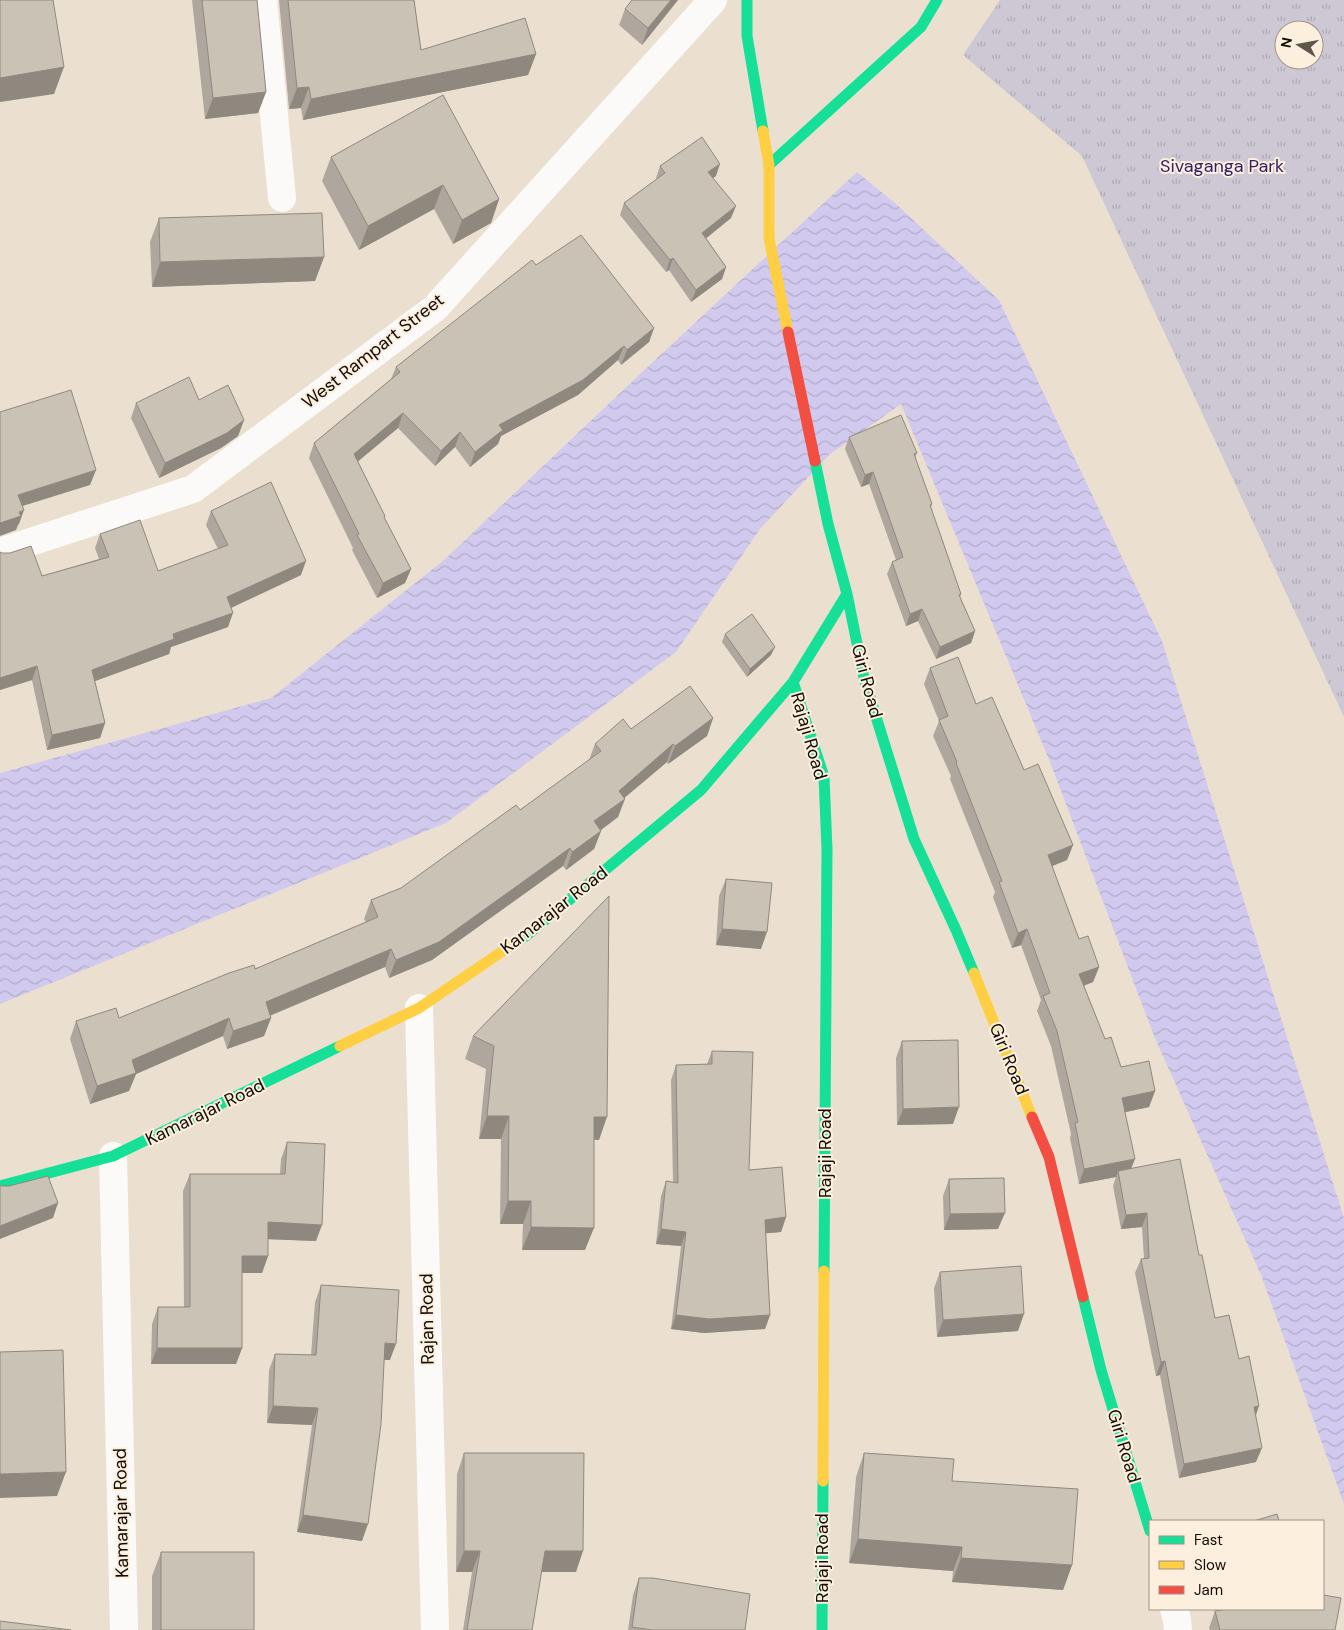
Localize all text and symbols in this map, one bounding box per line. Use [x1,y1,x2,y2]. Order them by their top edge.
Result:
north arrow [1274,20,1324,70]
text: N [1276,36,1296,49]
park label: Sivaganga Park [1160,154,1284,178]
street label: West Rampart Street [297,288,449,414]
street label: Giri Road [846,641,888,721]
street label: Rajaji Road [785,690,833,782]
street label: Kamarajar Road [496,861,612,959]
street label: Giri Road [984,1019,1034,1099]
street label: Kamarajar Road [141,1073,269,1151]
street label: Rajaji Road [813,1108,837,1198]
street label: Rajan Road [414,1273,440,1365]
street label: Giri Road [1101,1406,1147,1486]
street label: Kamarajar Road [108,1448,134,1578]
street label: Rajaji Road [810,1513,834,1603]
legend [1149,1520,1324,1610]
text: Fast [1194,1530,1223,1550]
text: Slow [1194,1555,1227,1575]
text: Jam [1194,1580,1223,1600]

